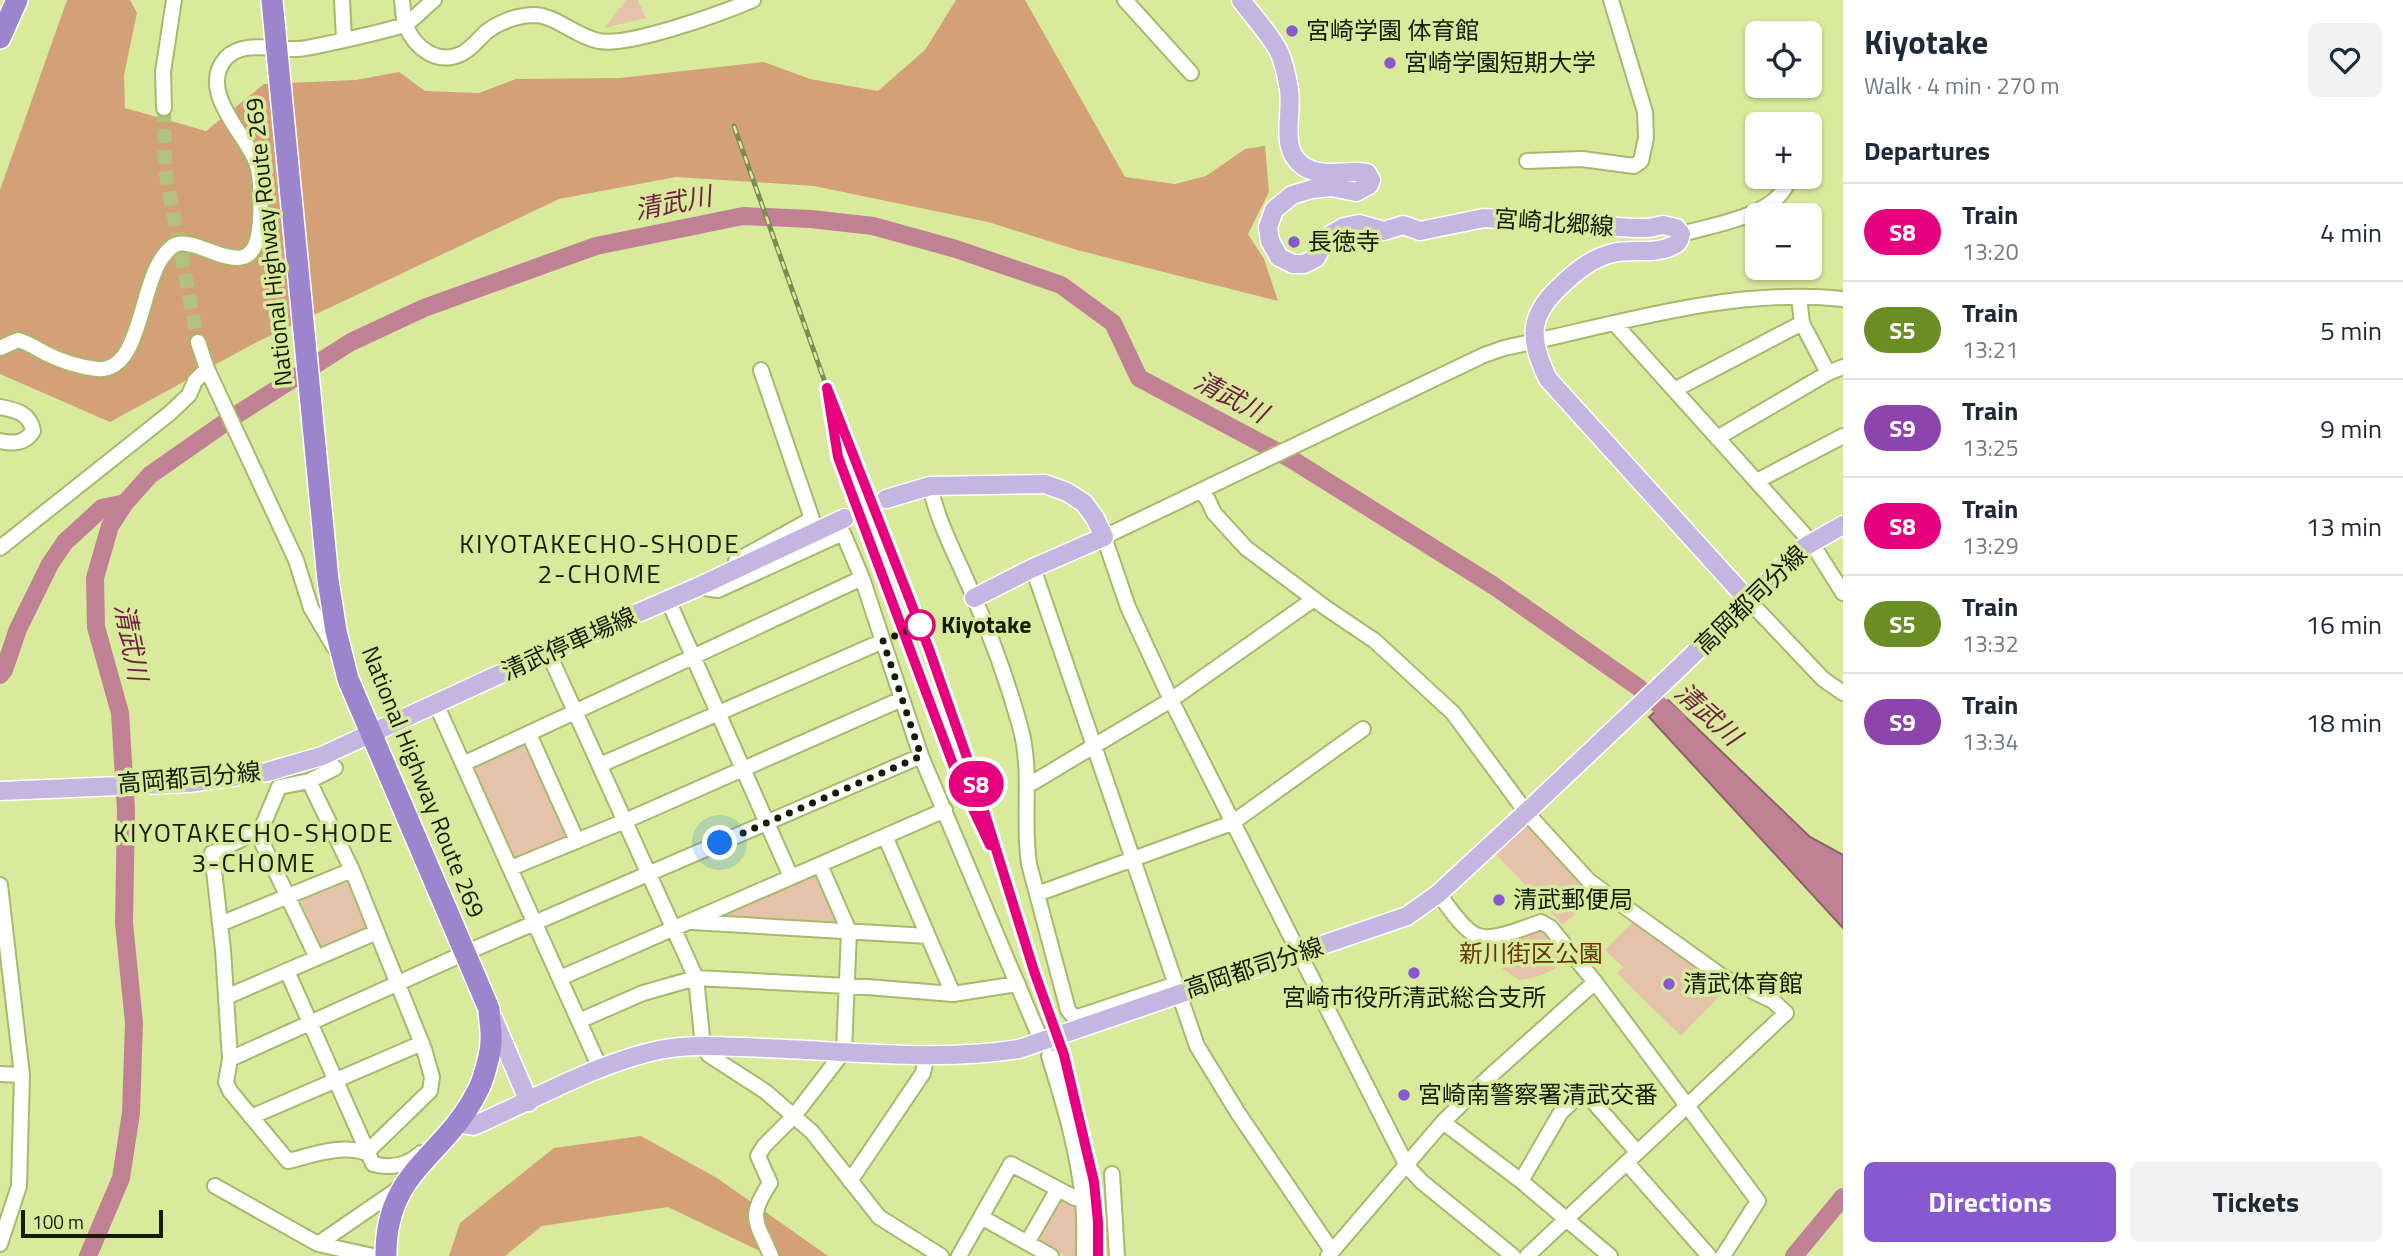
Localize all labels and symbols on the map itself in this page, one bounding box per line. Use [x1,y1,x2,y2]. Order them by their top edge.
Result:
place label: 宮崎学園 体育館 [1306,12,1479,48]
marker: 宮崎学園 体育館 [1284,23,1300,39]
place label: 宮崎学園短期大学 [1404,44,1596,80]
marker: 宮崎学園短期大学 [1382,55,1398,71]
street label: National Highway Route 269 [235,96,301,388]
water label: 清武川 [631,175,718,229]
street label: 宮崎北郷線 [1493,200,1615,244]
place label: 長徳寺 [1308,223,1380,259]
marker: 長徳寺 [1286,234,1302,250]
water label: 清武川 [1188,361,1277,433]
district label: KIYOTAKECHO-SHODE 2-CHOME [459,524,741,593]
street label: 高岡都司分線 [1686,536,1815,662]
street label: 清武停車場線 [495,597,642,689]
water label: 清武川 [105,600,159,687]
place label: Kiyotake [941,606,1031,642]
marker: Kiyotake [905,610,935,640]
street label: National Highway Route 269 [353,640,495,923]
water label: 清武川 [1666,673,1753,756]
street label: 高岡都司分線 [116,753,262,801]
line badge: S8 [944,761,1007,807]
district label: KIYOTAKECHO-SHODE 3-CHOME [113,813,395,882]
your location [702,825,737,860]
place label: 清武郵便局 [1513,881,1633,917]
marker: 清武郵便局 [1491,892,1507,908]
street label: 高岡都司分線 [1180,928,1328,1006]
park label: 新川街区公園 [1459,935,1603,971]
marker: 宮崎市役所清武総合支所 [1406,965,1422,981]
place label: 清武体育館 [1683,965,1803,1001]
marker: 清武体育館 [1661,976,1677,992]
place label: 宮崎市役所清武総合支所 [1282,979,1546,1015]
place label: 宮崎南警察署清武交番 [1418,1076,1658,1112]
marker: 宮崎南警察署清武交番 [1396,1087,1412,1103]
scale bar [21,1207,163,1239]

